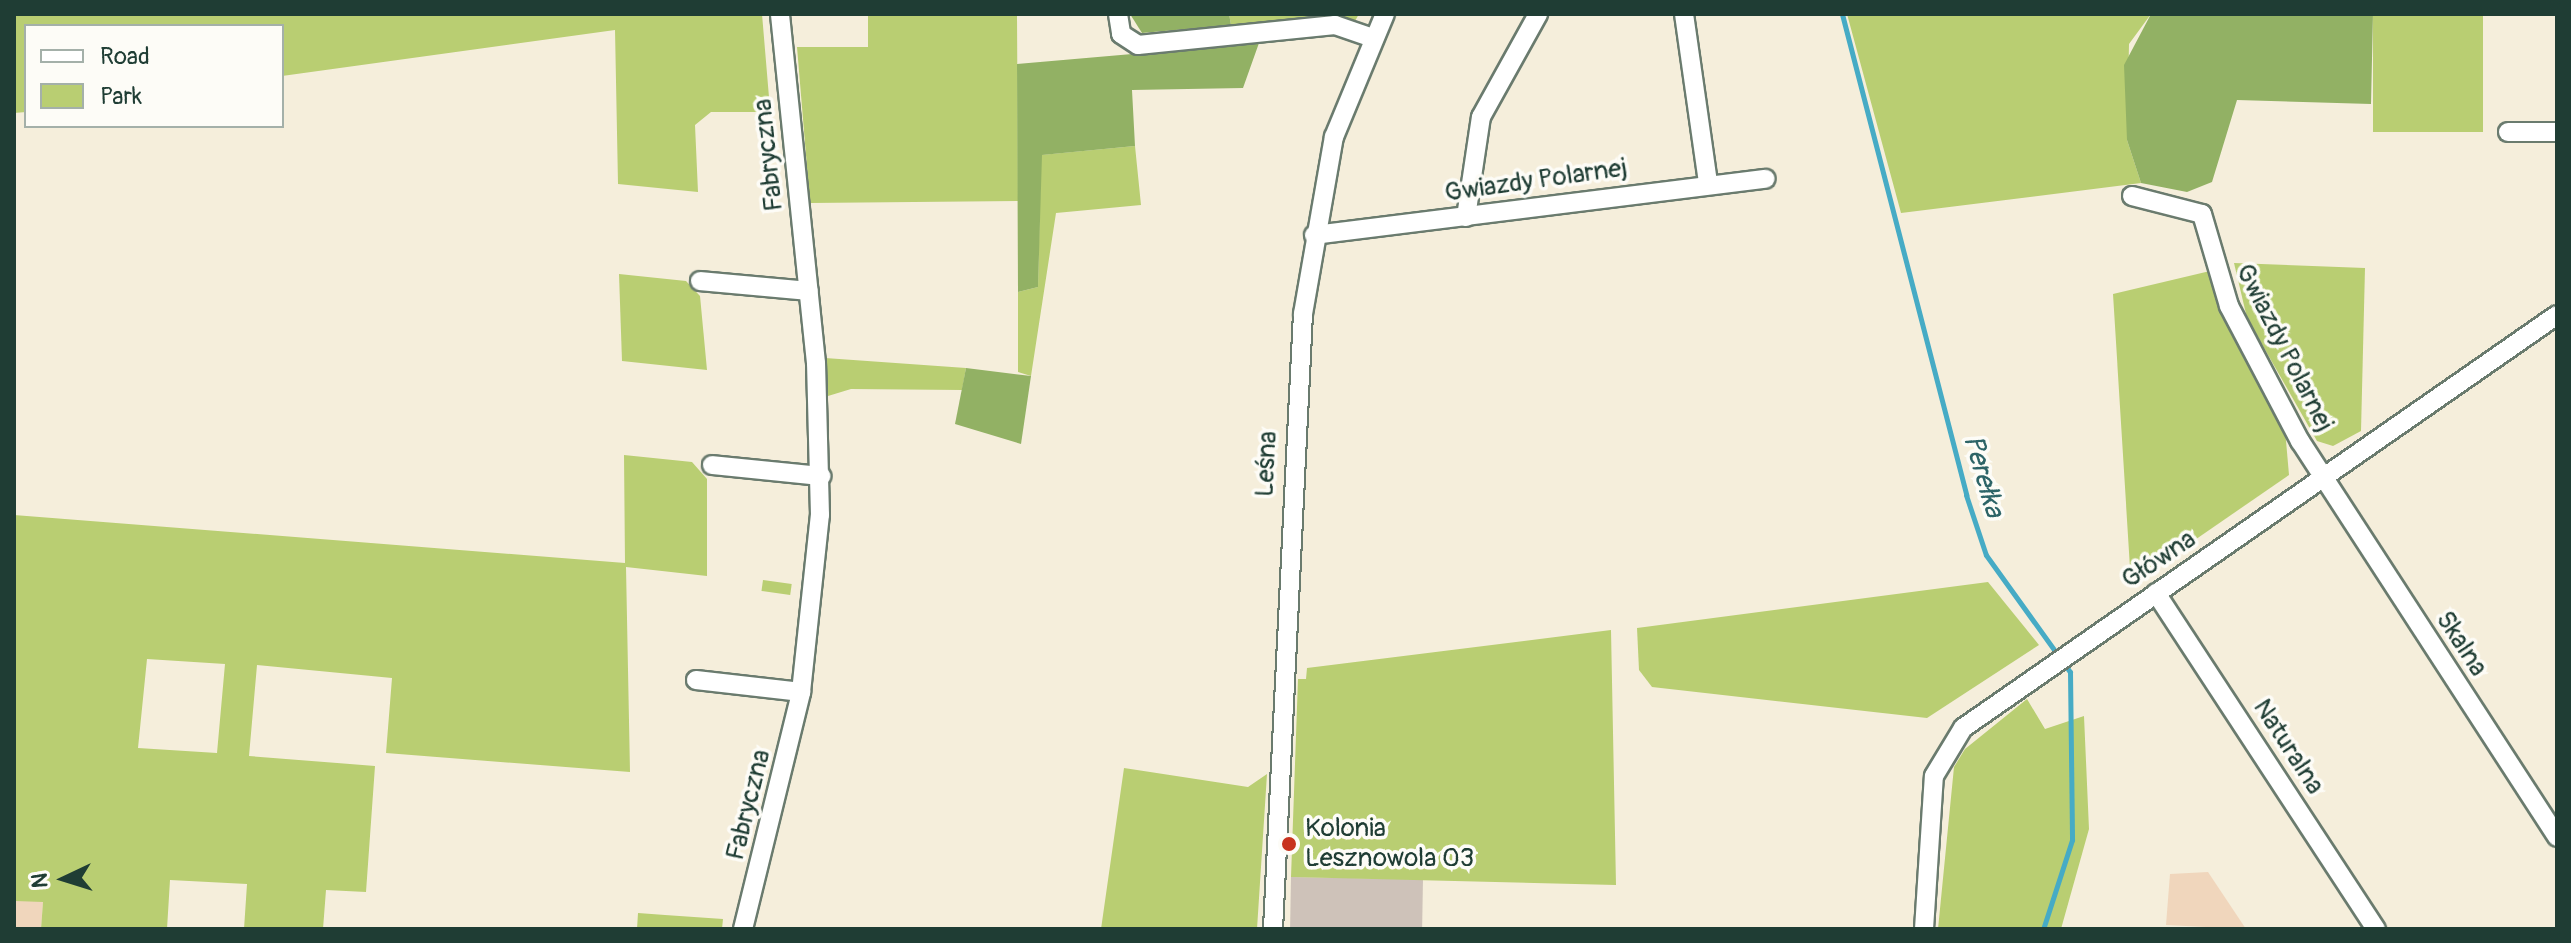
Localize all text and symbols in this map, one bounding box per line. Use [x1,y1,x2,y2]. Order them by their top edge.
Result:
legend [24,24,284,128]
text: Road [100,42,150,71]
text: Park [100,82,142,111]
street label: Fabryczna [748,97,790,213]
street label: Gwiazdy Polarnej [1443,153,1629,209]
street label: Gwiazdy Polarnej [2228,259,2340,437]
street label: Leśna [1250,430,1284,498]
water label: Perełka [1955,431,2011,521]
street label: Główna [2116,524,2202,596]
street label: Skalna [2429,606,2493,682]
street label: Naturalna [2246,694,2330,800]
street label: Fabryczna [720,746,778,864]
place label: Kolonia Lesznowola 03 [1305,813,1474,874]
marker: Kolonia Lesznowola 03 [1280,835,1298,853]
north arrow [24,839,104,919]
text: N [26,872,55,889]

